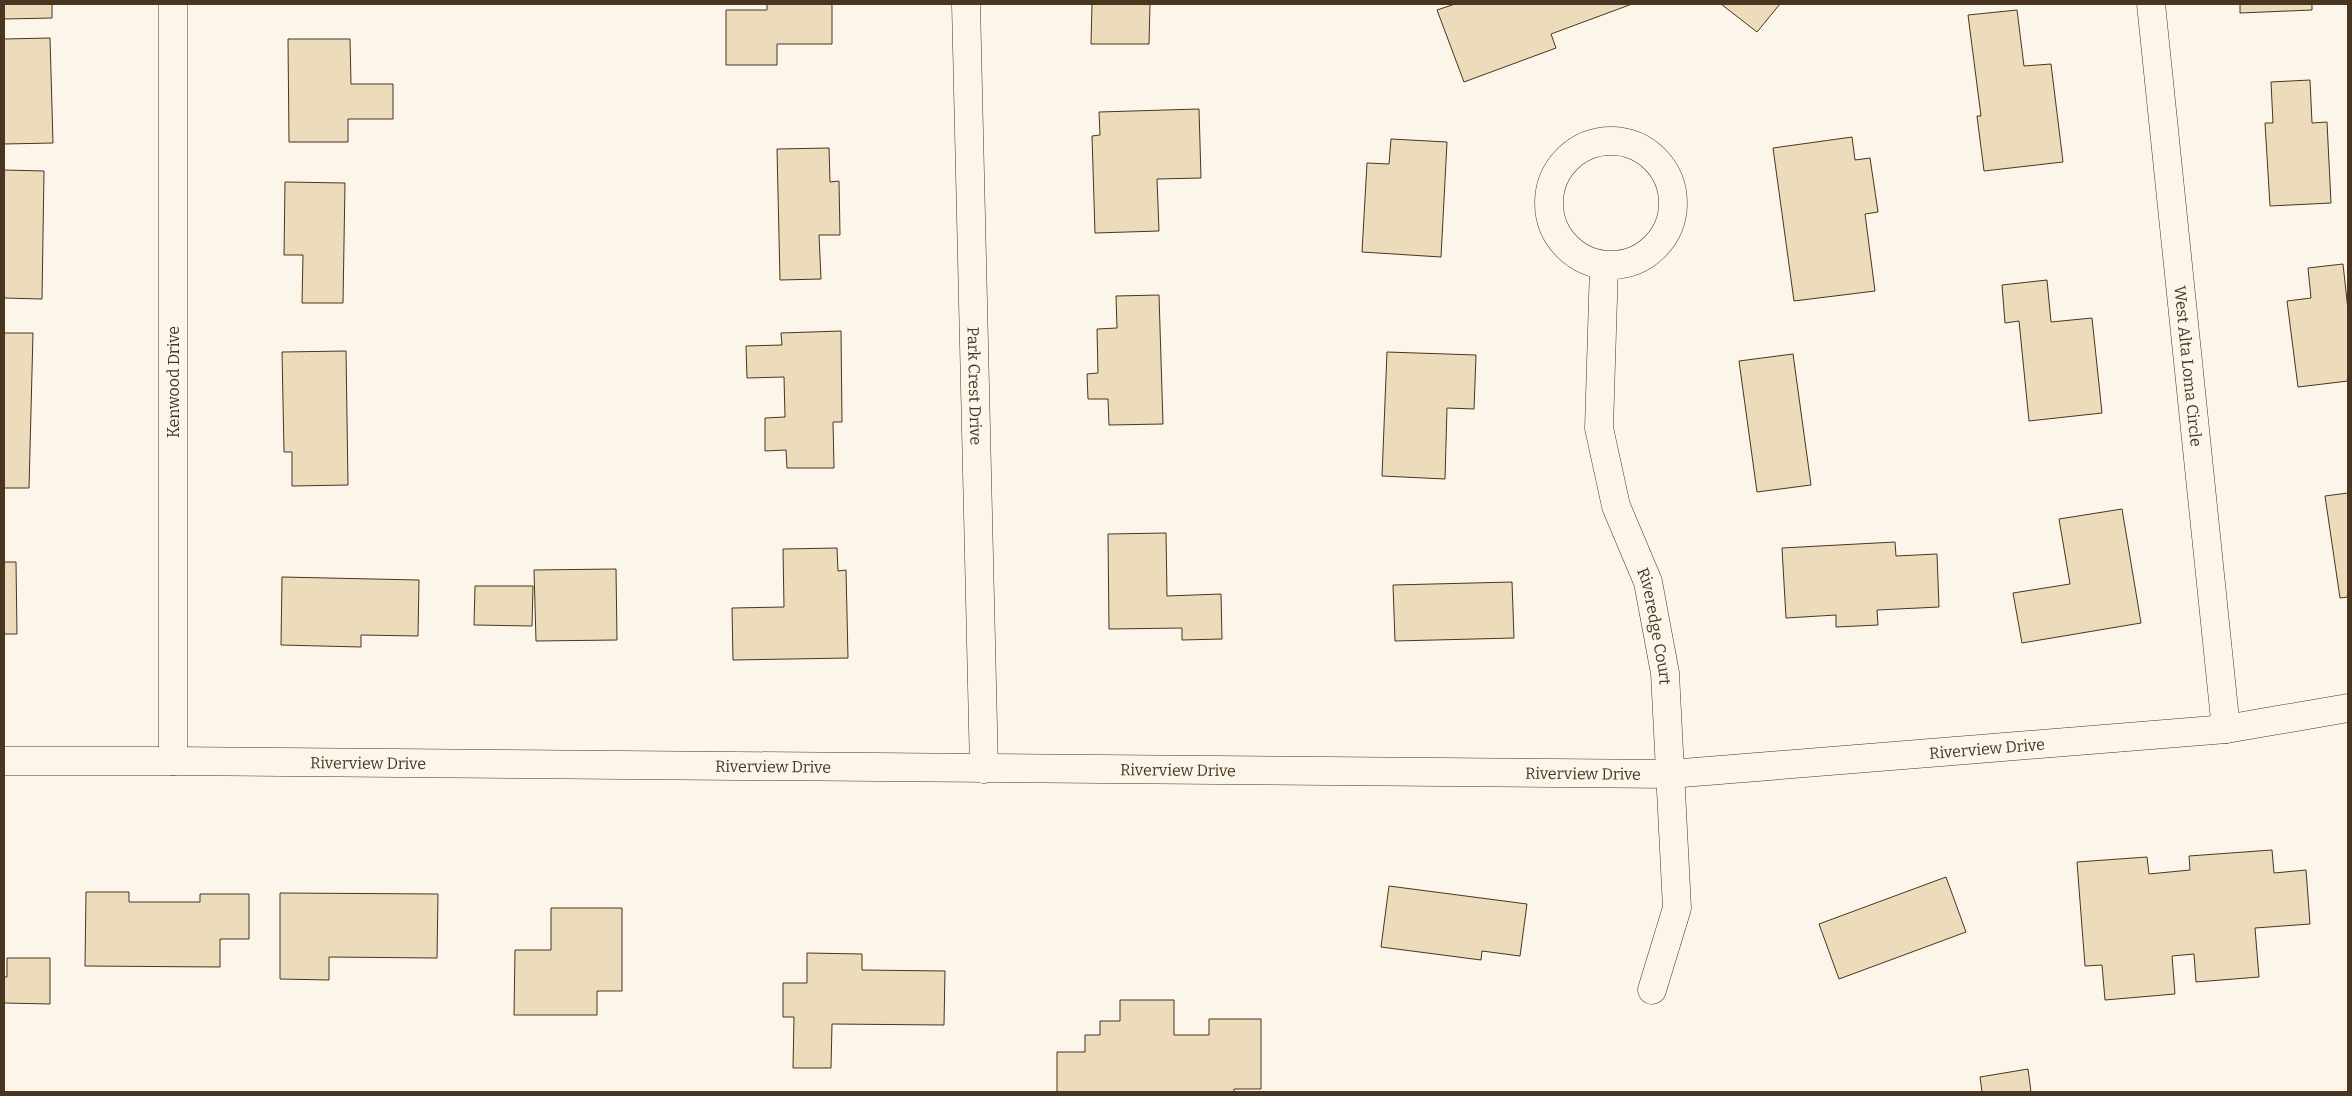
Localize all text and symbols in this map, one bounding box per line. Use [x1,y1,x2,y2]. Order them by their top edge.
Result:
street label: West Alta Loma Circle [2171,285,2206,447]
street label: Kenwood Drive [164,326,183,438]
street label: Park Crest Drive [964,326,986,445]
street label: Riveredge Court [1633,564,1675,685]
street label: Riverview Drive [1928,734,2045,762]
street label: Riverview Drive [310,753,426,773]
street label: Riverview Drive [715,756,831,776]
street label: Riverview Drive [1120,760,1236,780]
street label: Riverview Drive [1525,763,1641,783]

